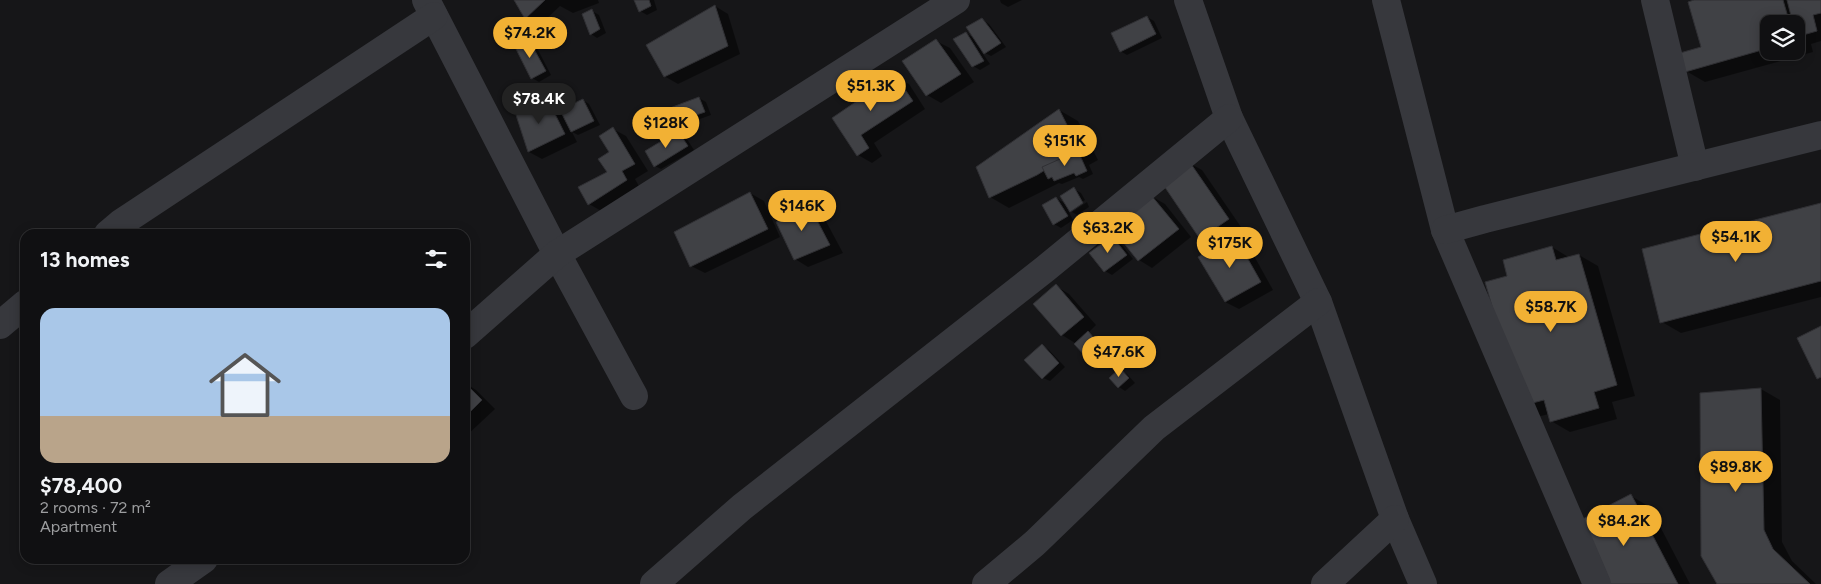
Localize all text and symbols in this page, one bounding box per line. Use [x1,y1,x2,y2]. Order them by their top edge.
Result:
map controls [1760,15,1805,60]
button: layers [1760,15,1805,60]
pin: $74.2K [489,17,571,59]
text: $74.2K [504,23,556,42]
pin: $51.3K [830,70,912,112]
text: $51.3K [847,76,895,95]
pin: $78.4K [498,82,580,125]
text: $78.4K [513,89,565,108]
pin: $128K [631,106,701,149]
text: $128K [643,113,689,132]
pin: $151K [1030,124,1100,167]
text: $151K [1044,131,1086,150]
pin: $146K [767,190,837,232]
text: $146K [779,196,825,215]
pin: $63.2K [1067,212,1149,254]
text: $63.2K [1083,218,1133,237]
pin: $54.1K [1695,220,1777,263]
pin: $175K [1195,226,1265,269]
text: $54.1K [1711,227,1761,246]
text: $175K [1208,233,1252,252]
icon: filters [422,245,450,273]
text: 13 homes [40,247,129,272]
pin: $58.7K [1510,290,1592,333]
text: $58.7K [1525,297,1577,316]
pin: $47.6K [1078,336,1160,378]
icon: home [200,340,290,430]
text: $47.6K [1093,342,1145,361]
pin: $89.8K [1695,450,1777,493]
text: $89.8K [1710,457,1762,476]
text: $78,400 [40,473,122,498]
text: 2 rooms · 72 m² [40,498,151,517]
pin: $84.2K [1583,504,1665,547]
text: $84.2K [1598,511,1650,530]
text: Apartment [40,517,117,536]

